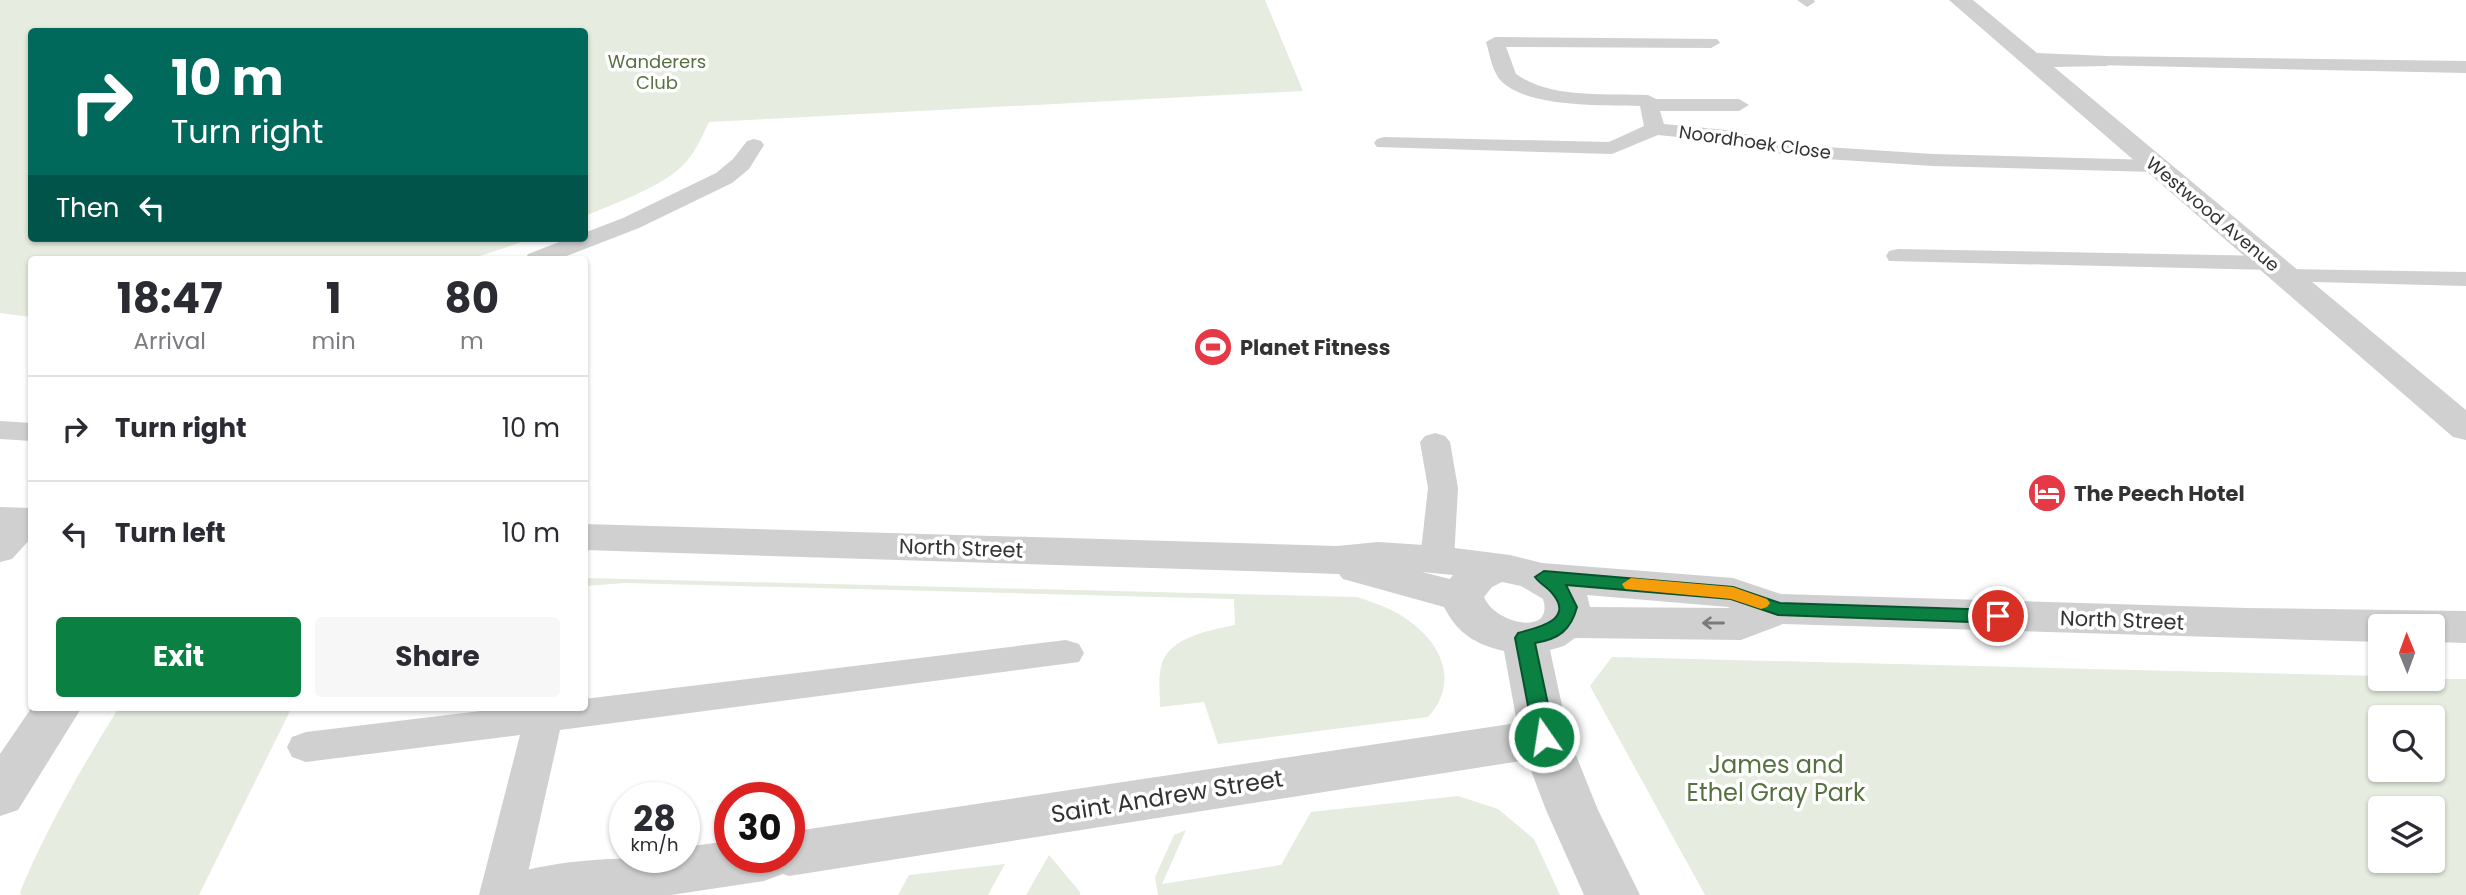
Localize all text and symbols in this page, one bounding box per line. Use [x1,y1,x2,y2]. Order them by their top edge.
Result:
text: 10 m [171,44,284,112]
park label: Wanderers Club [608,49,706,95]
icon: right [56,56,147,147]
text: Turn right [171,109,323,154]
street label: Noordhoek Close [1677,119,1833,165]
street label: Westwood Avenue [2141,151,2285,277]
icon: left [133,189,171,227]
text: Then [56,190,119,226]
text: 18:47 [117,269,223,328]
text: 1 [326,269,342,328]
text: 80 [445,269,499,328]
text: Arrival [134,325,206,357]
text: min [312,325,356,357]
text: m [460,325,484,357]
sports icon: Planet Fitness [1192,326,1234,368]
place label: Planet Fitness [1240,333,1390,362]
icon: right [56,410,94,448]
text: Turn right [115,410,247,446]
text: 10 m [502,410,560,446]
hotel icon: The Peech Hotel [2026,472,2068,514]
place label: The Peech Hotel [2074,479,2245,508]
icon: left [56,515,94,553]
text: Turn left [115,515,226,551]
text: 10 m [502,515,560,551]
street label: North Street [898,531,1024,565]
pin [1968,586,2028,646]
icon: arrive [1979,597,2017,635]
street label: North Street [2059,603,2185,637]
north arrow [2368,614,2445,691]
map controls [2368,614,2445,873]
button: Exit [56,617,301,697]
button: Share [315,617,560,697]
one-way arrow [1702,617,1725,630]
position arrow [1507,700,1581,774]
button: search [2368,705,2445,782]
park label: James and Ethel Gray Park [1687,748,1866,809]
street label: Saint Andrew Street [1049,761,1285,831]
speed limit sign: 30 [714,782,805,873]
text: 28 [633,794,676,843]
button: layers [2368,796,2445,873]
text: km/h [631,832,678,857]

